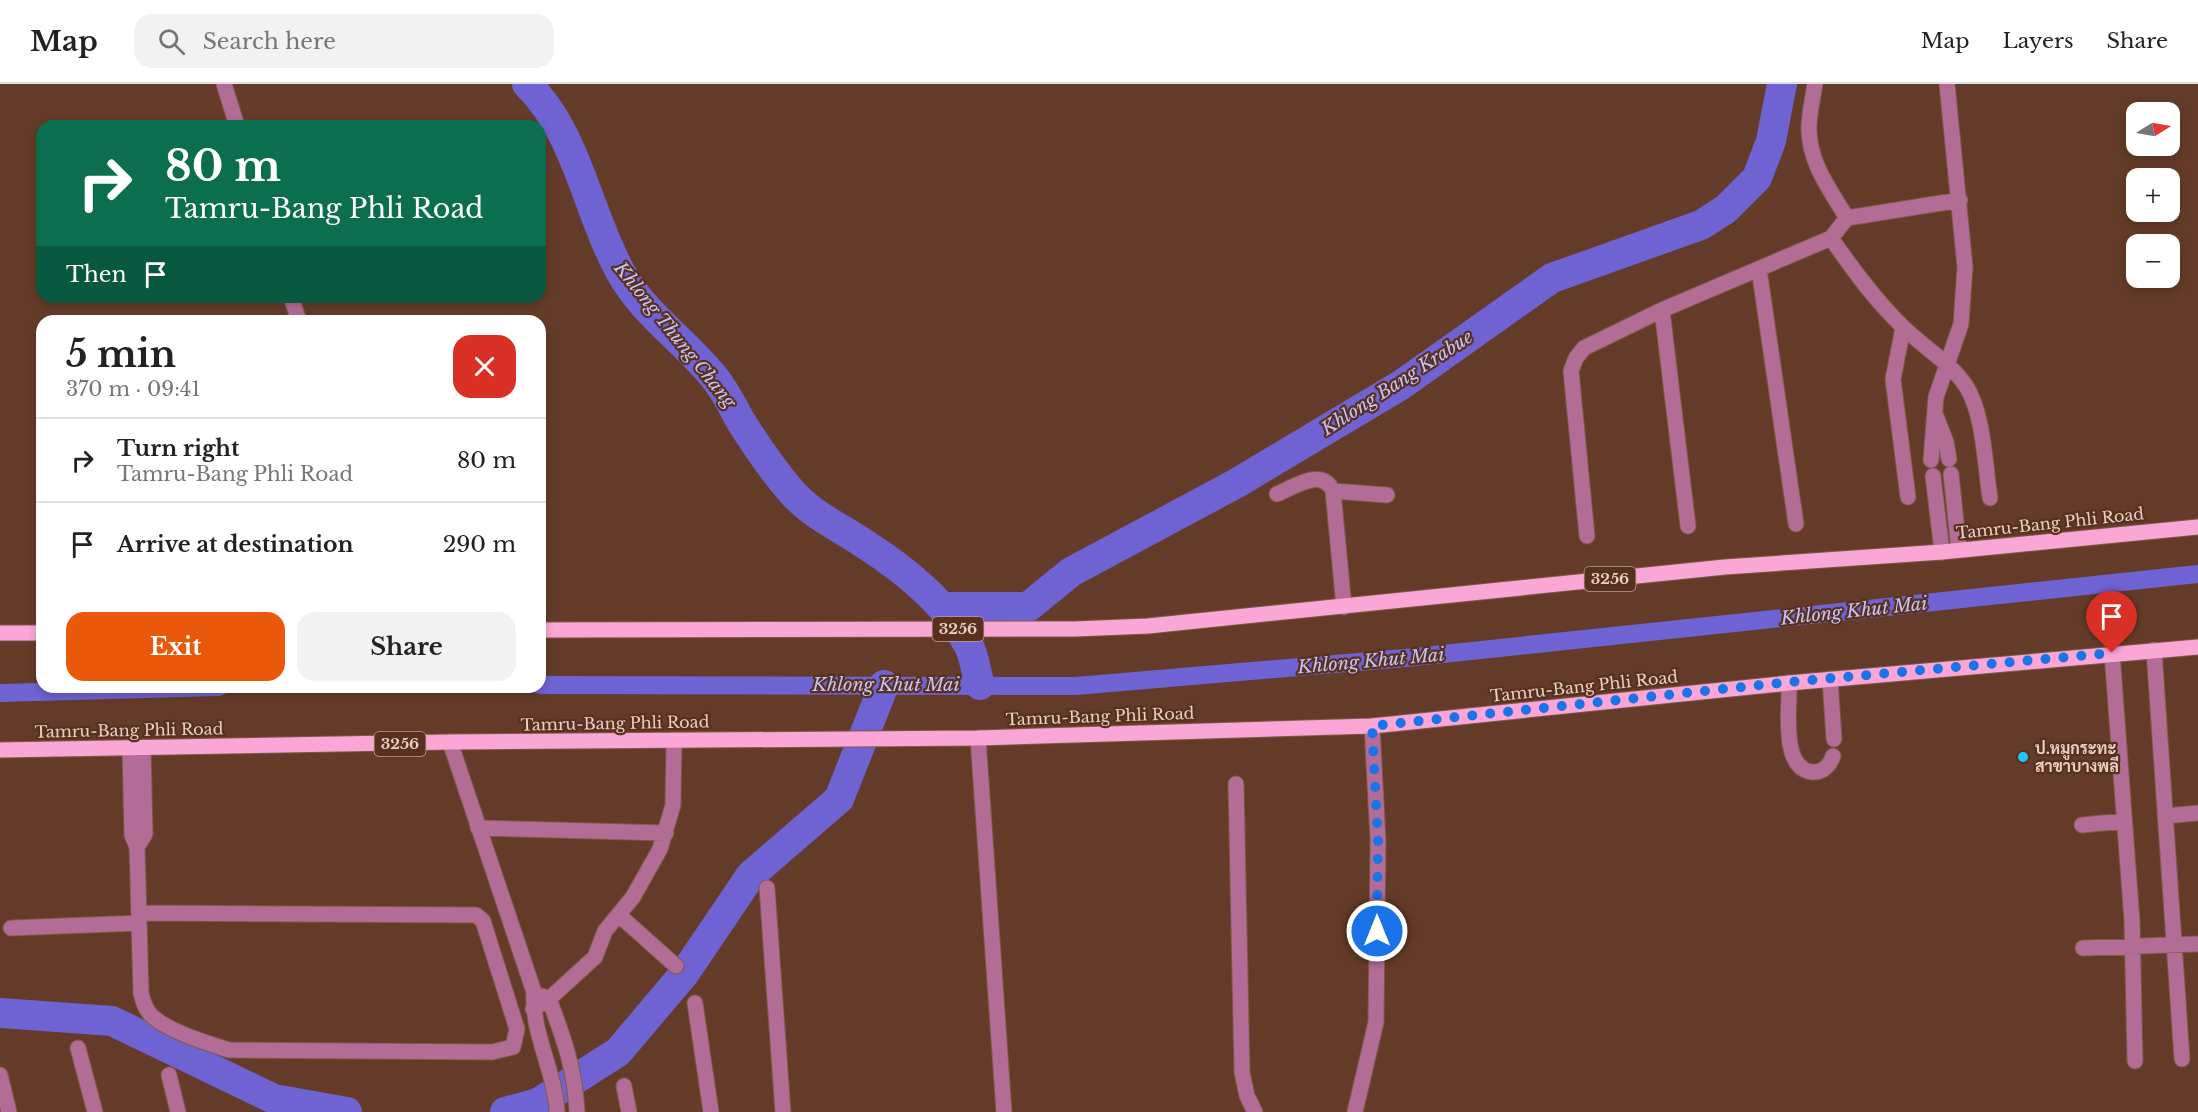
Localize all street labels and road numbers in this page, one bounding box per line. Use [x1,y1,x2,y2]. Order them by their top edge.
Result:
street label: Tamru-Bang Phli Road [1955,503,2145,543]
road number: 3256 [1584,567,1636,591]
road number: 3256 [932,617,984,641]
street label: Tamru-Bang Phli Road [1489,666,1679,706]
street label: Tamru-Bang Phli Road [1005,703,1195,729]
street label: Tamru-Bang Phli Road [520,711,710,735]
street label: Tamru-Bang Phli Road [34,718,224,742]
road number: 3256 [374,732,426,756]

